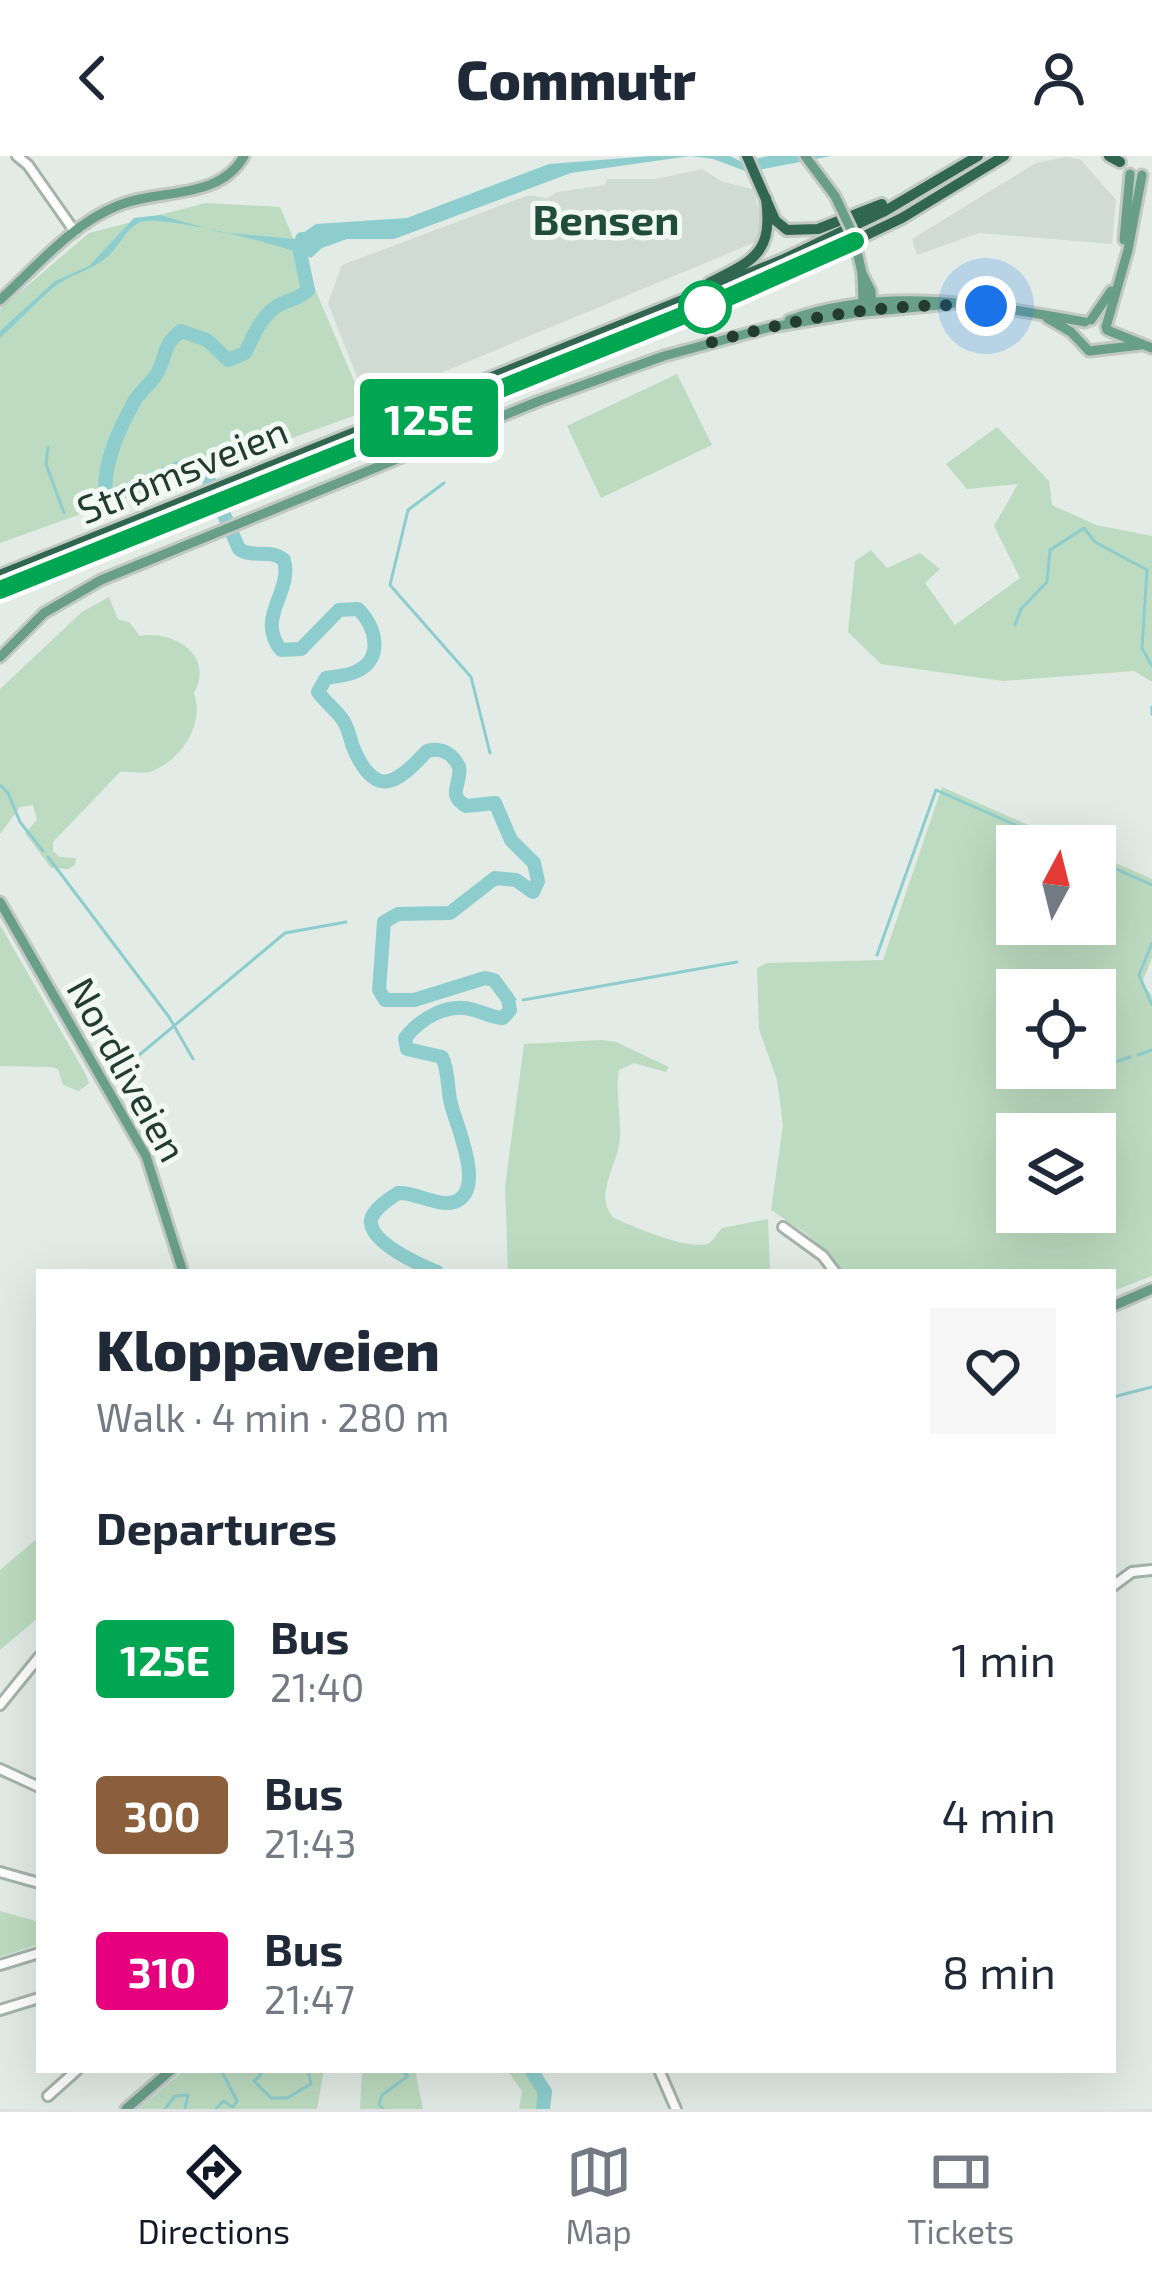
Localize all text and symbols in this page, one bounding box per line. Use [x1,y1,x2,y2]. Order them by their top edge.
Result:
icon: back [60,45,126,111]
icon: person [1026,45,1092,111]
text: Commutr [456,46,696,111]
district label: Bensen [532,193,680,243]
your location [956,276,1016,336]
unlabelled marker [680,282,730,332]
line badge: 125E [345,379,513,457]
text: 125E [384,393,474,443]
street label: Strømsveien [70,405,294,533]
north arrow [996,825,1116,945]
map controls [996,825,1116,1233]
street label: Nordliveien [58,969,198,1169]
button: locate [996,969,1116,1089]
button: layers [996,1113,1116,1233]
button: heart [930,1308,1056,1434]
text: Kloppaveien [96,1314,440,1382]
text: Walk · 4 min · 280 m [96,1393,449,1440]
text: Departures [96,1500,337,1554]
text: Bus [270,1609,349,1663]
text: 1 min [951,1632,1056,1686]
text: 125E [120,1634,210,1684]
text: 21:40 [270,1663,364,1710]
text: Bus [264,1765,343,1819]
text: 4 min [942,1788,1056,1842]
text: 300 [124,1790,200,1840]
text: 21:43 [264,1819,356,1866]
text: Bus [264,1921,343,1975]
text: 8 min [942,1944,1056,1998]
text: 310 [128,1946,196,1996]
text: 21:47 [264,1975,355,2022]
tab: Directions [138,2139,290,2251]
tab: Map [566,2139,632,2251]
tab: Tickets [907,2139,1014,2251]

